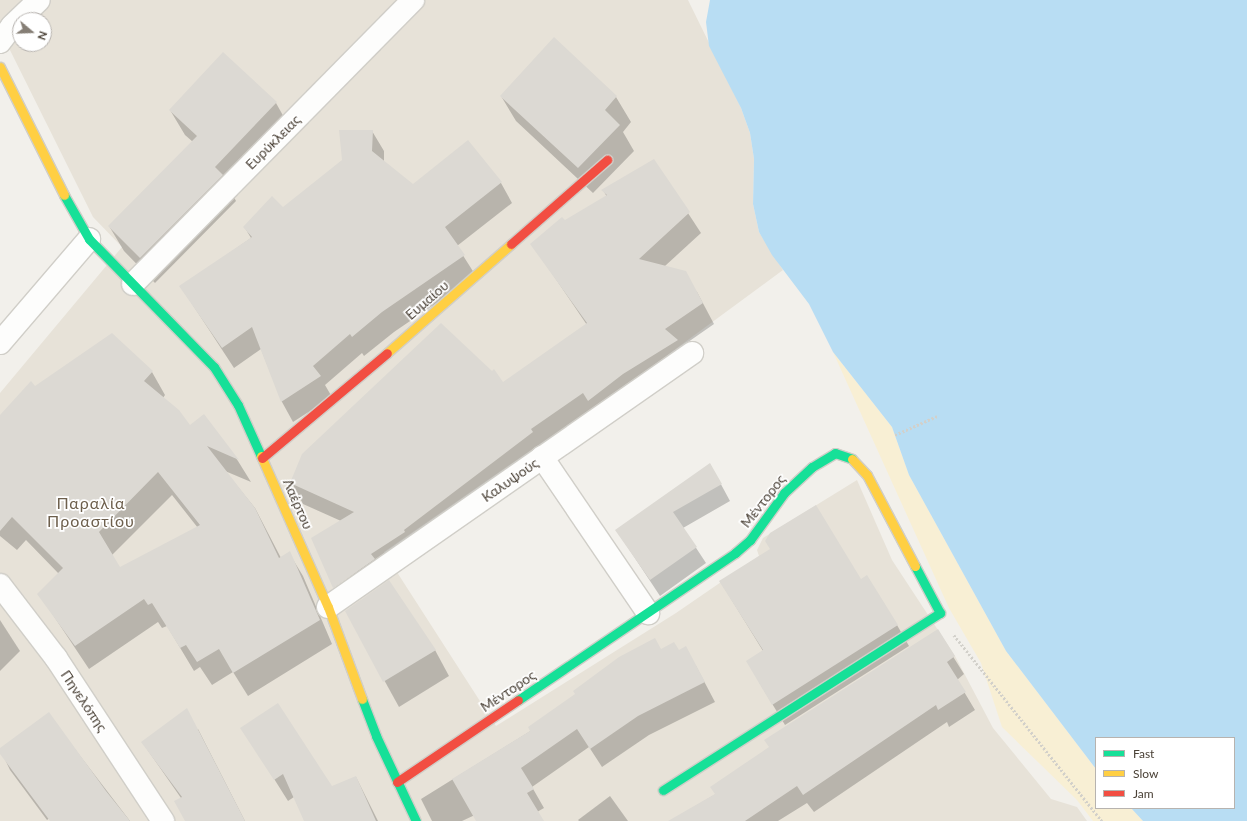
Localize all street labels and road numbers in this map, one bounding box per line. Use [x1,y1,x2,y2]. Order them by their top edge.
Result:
street label: Ευρύκλειας [242,111,304,173]
street label: Ευμαίου [402,277,452,323]
street label: Καλυψούς [479,454,541,506]
street label: Μέντορος [737,471,789,531]
street label: Λαέρτου [279,476,317,532]
street label: Μέντορος [477,666,539,716]
street label: Πηνελόπης [57,667,111,735]

